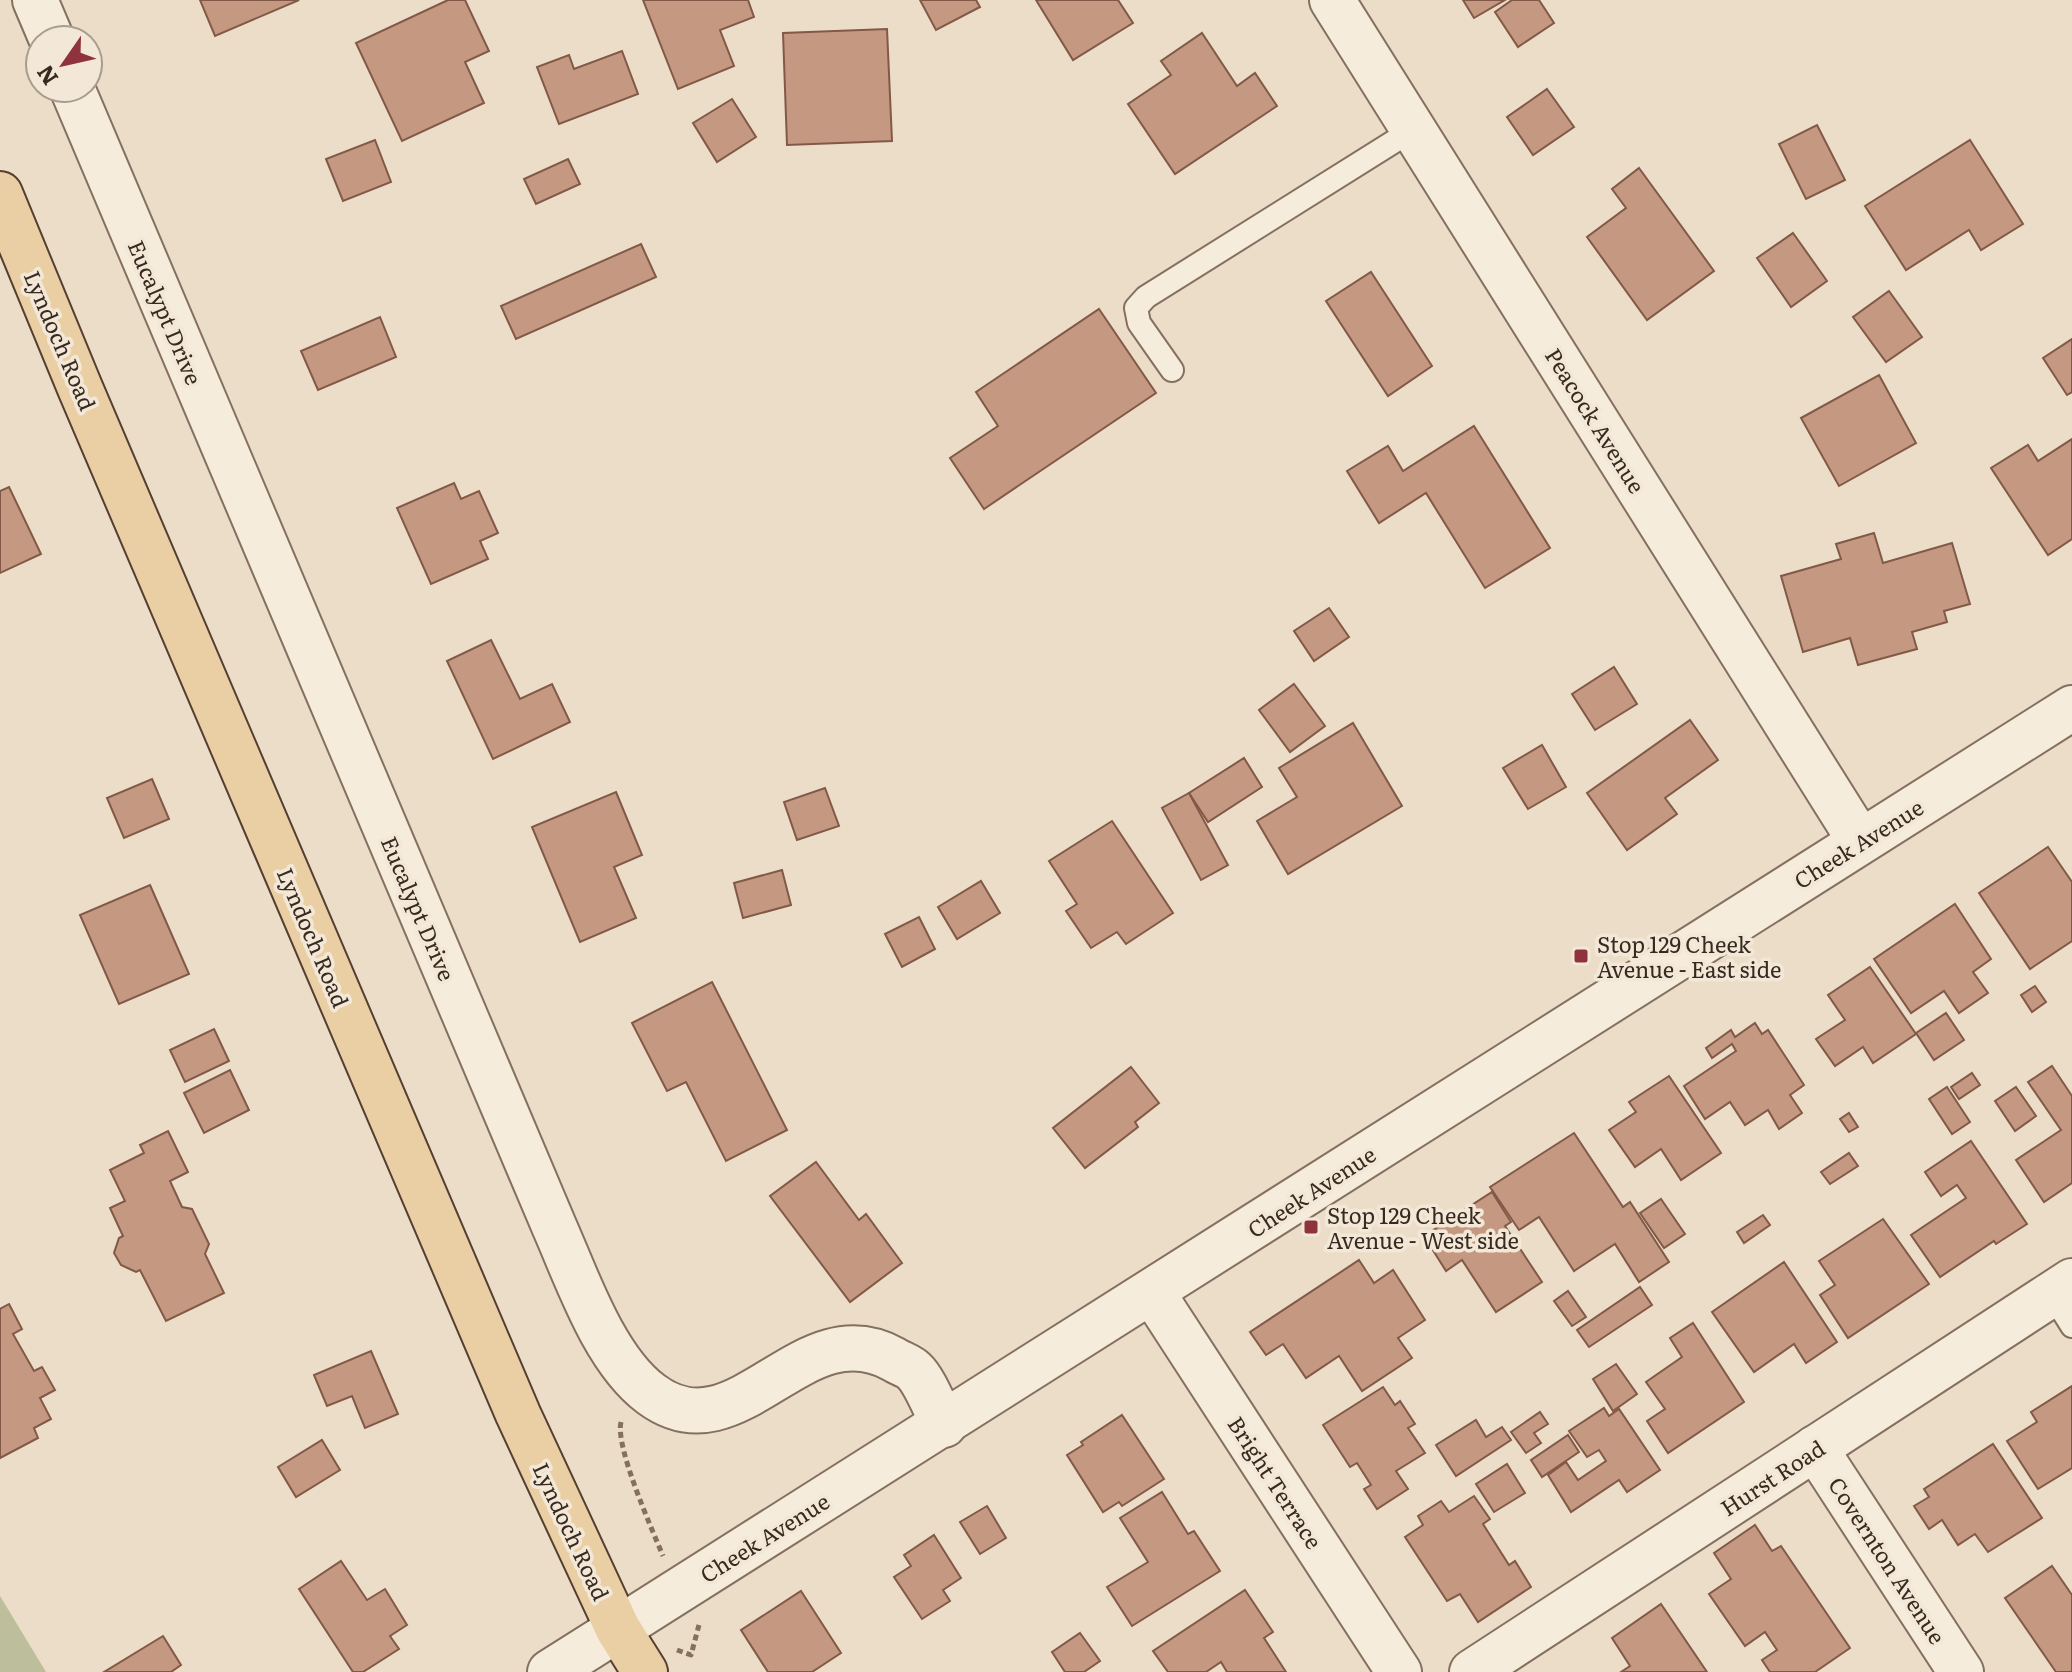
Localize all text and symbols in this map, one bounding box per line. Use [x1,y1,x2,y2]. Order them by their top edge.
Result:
north arrow [24,24,104,104]
text: N [27,59,65,93]
street label: Eucalypt Drive [121,235,211,389]
street label: Lyndoch Road [17,265,105,415]
street label: Peacock Avenue [1538,341,1654,499]
street label: Cheek Avenue [1787,790,1929,896]
street label: Eucalypt Drive [374,831,464,985]
street label: Lyndoch Road [270,862,358,1012]
place label: Stop 129 Cheek Avenue - East side [1597,927,1781,985]
marker: Stop 129 Cheek Avenue - East side [1572,947,1590,965]
street label: Cheek Avenue [1240,1137,1382,1245]
place label: Stop 129 Cheek Avenue - West side [1327,1198,1519,1256]
marker: Stop 129 Cheek Avenue - West side [1302,1218,1320,1236]
street label: Bright Terrace [1221,1409,1331,1555]
street label: Hurst Road [1713,1431,1831,1523]
street label: Lyndoch Road [526,1457,618,1605]
street label: Covernton Avenue [1821,1470,1955,1650]
street label: Cheek Avenue [693,1484,835,1590]

